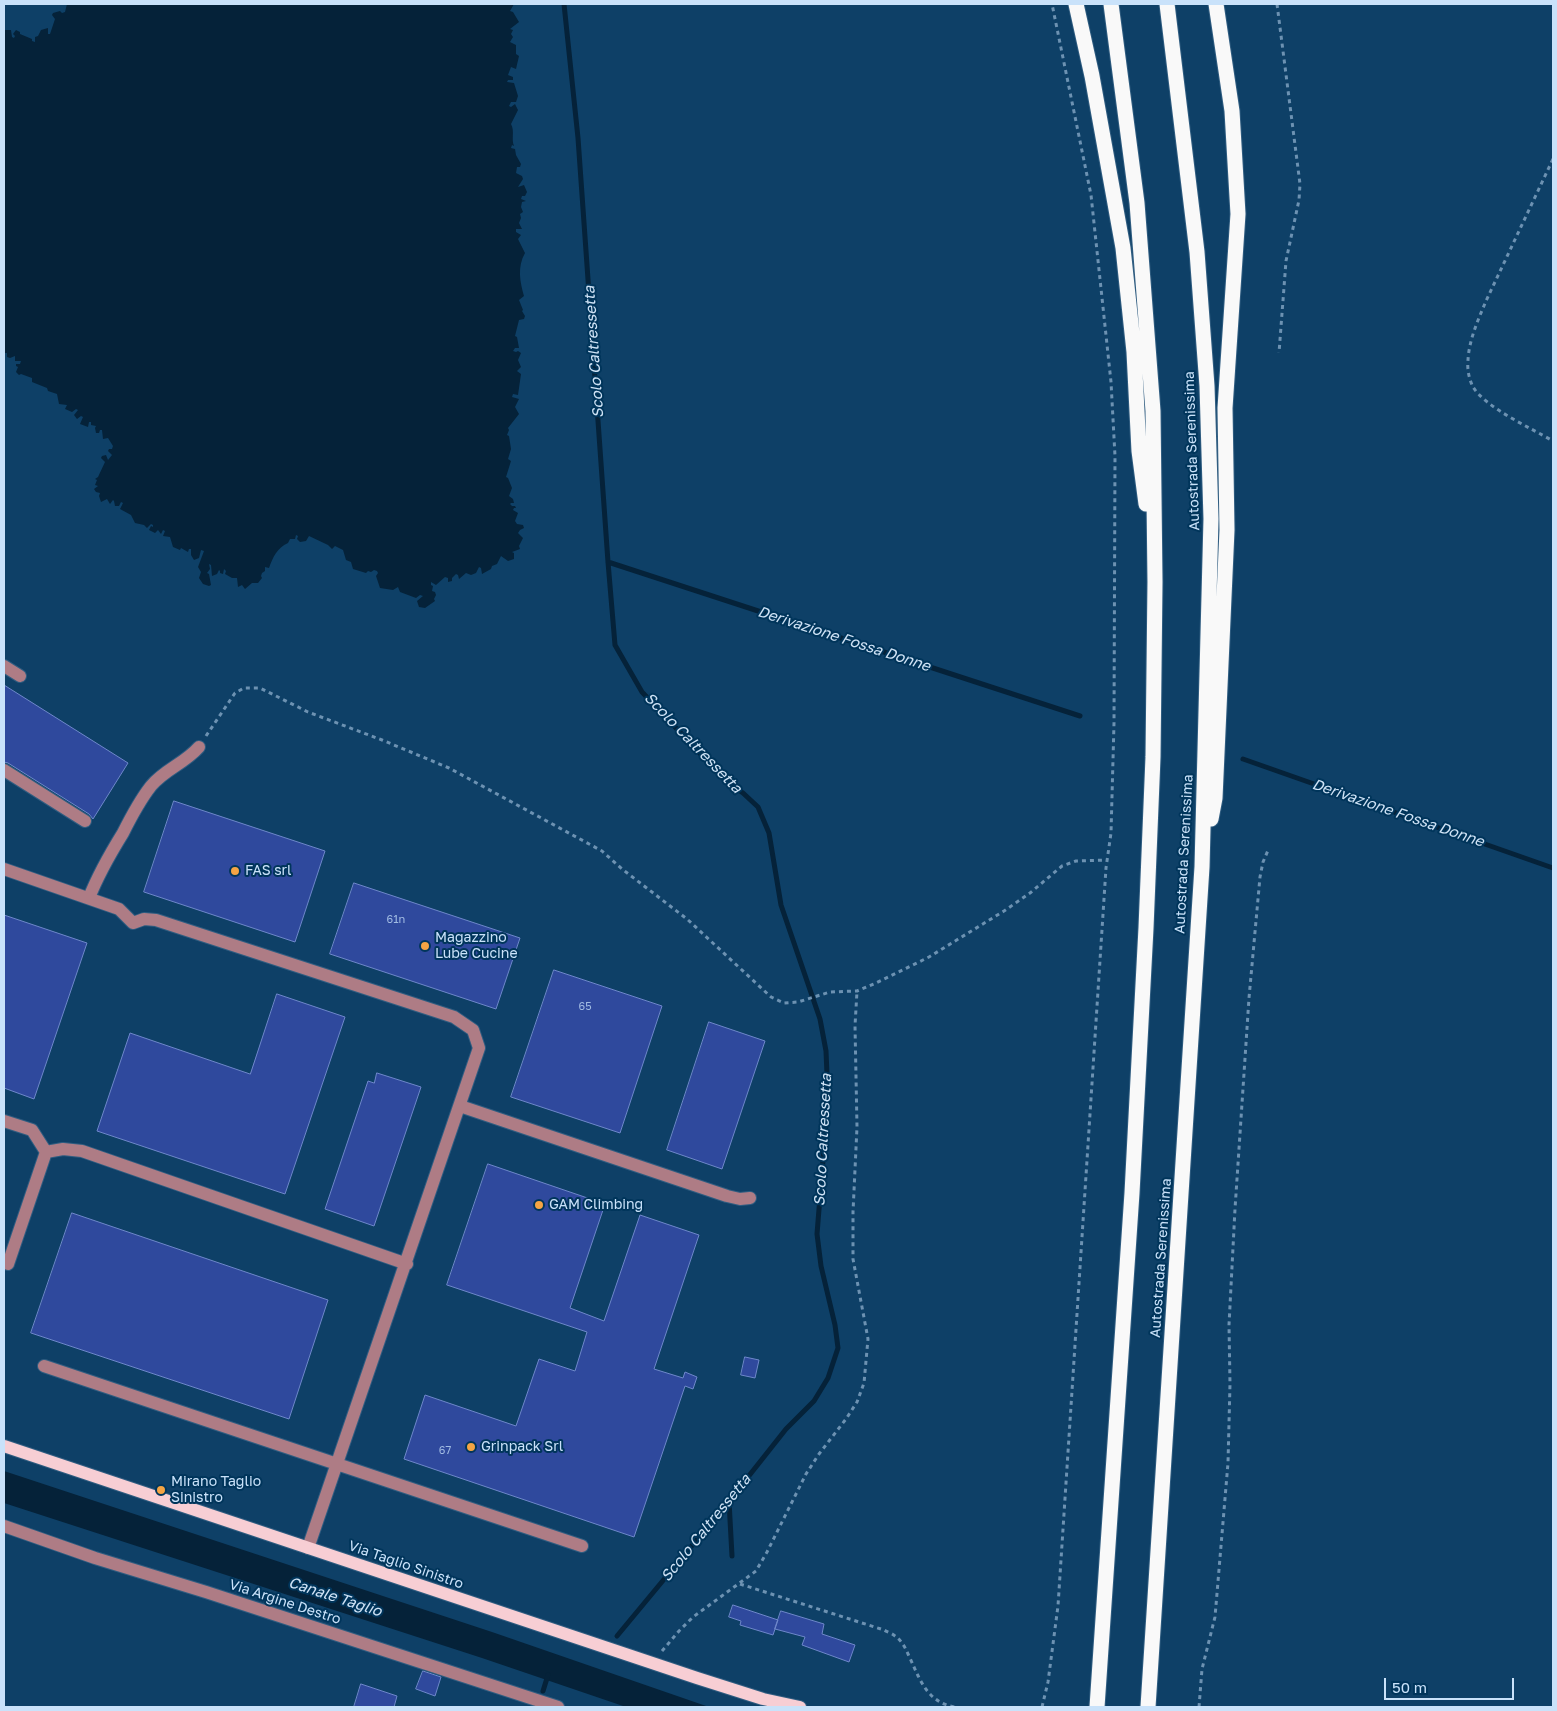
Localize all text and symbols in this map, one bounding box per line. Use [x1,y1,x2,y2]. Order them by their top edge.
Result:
water label: Scolo Caltressetta [580,285,608,419]
street label: Autostrada Serenissima [1181,371,1203,531]
water label: Derivazione Fossa Donne [755,603,933,675]
water label: Scolo Caltressetta [640,689,746,797]
street label: Autostrada Serenissima [1171,774,1197,934]
water label: Derivazione Fossa Donne [1310,775,1486,851]
place label: FAS srl [245,863,292,879]
marker: FAS srl [229,865,241,877]
house number: 61n [387,913,405,927]
place label: Magazzino Lube Cucine [435,930,518,962]
marker: Magazzino Lube Cucine [419,940,431,952]
house number: 65 [578,1000,592,1014]
water label: Scolo Caltressetta [811,1073,835,1207]
street label: Autostrada Serenissima [1147,1178,1175,1338]
place label: GAM Climbing [549,1197,643,1213]
marker: GAM Climbing [533,1199,545,1211]
place label: Grinpack Srl [481,1439,563,1455]
marker: Grinpack Srl [465,1441,477,1453]
house number: 67 [439,1444,451,1458]
water label: Scolo Caltressetta [657,1471,755,1585]
place label: Mirano Taglio Sinistro [171,1474,261,1506]
marker: Mirano Taglio Sinistro [155,1484,167,1496]
street label: Via Taglio Sinistro [346,1537,466,1593]
water label: Canale Taglio [286,1573,384,1621]
street label: Via Argine Destro [227,1576,343,1628]
scale bar [1387,1668,1517,1700]
text: 50 m [1392,1678,1427,1696]

